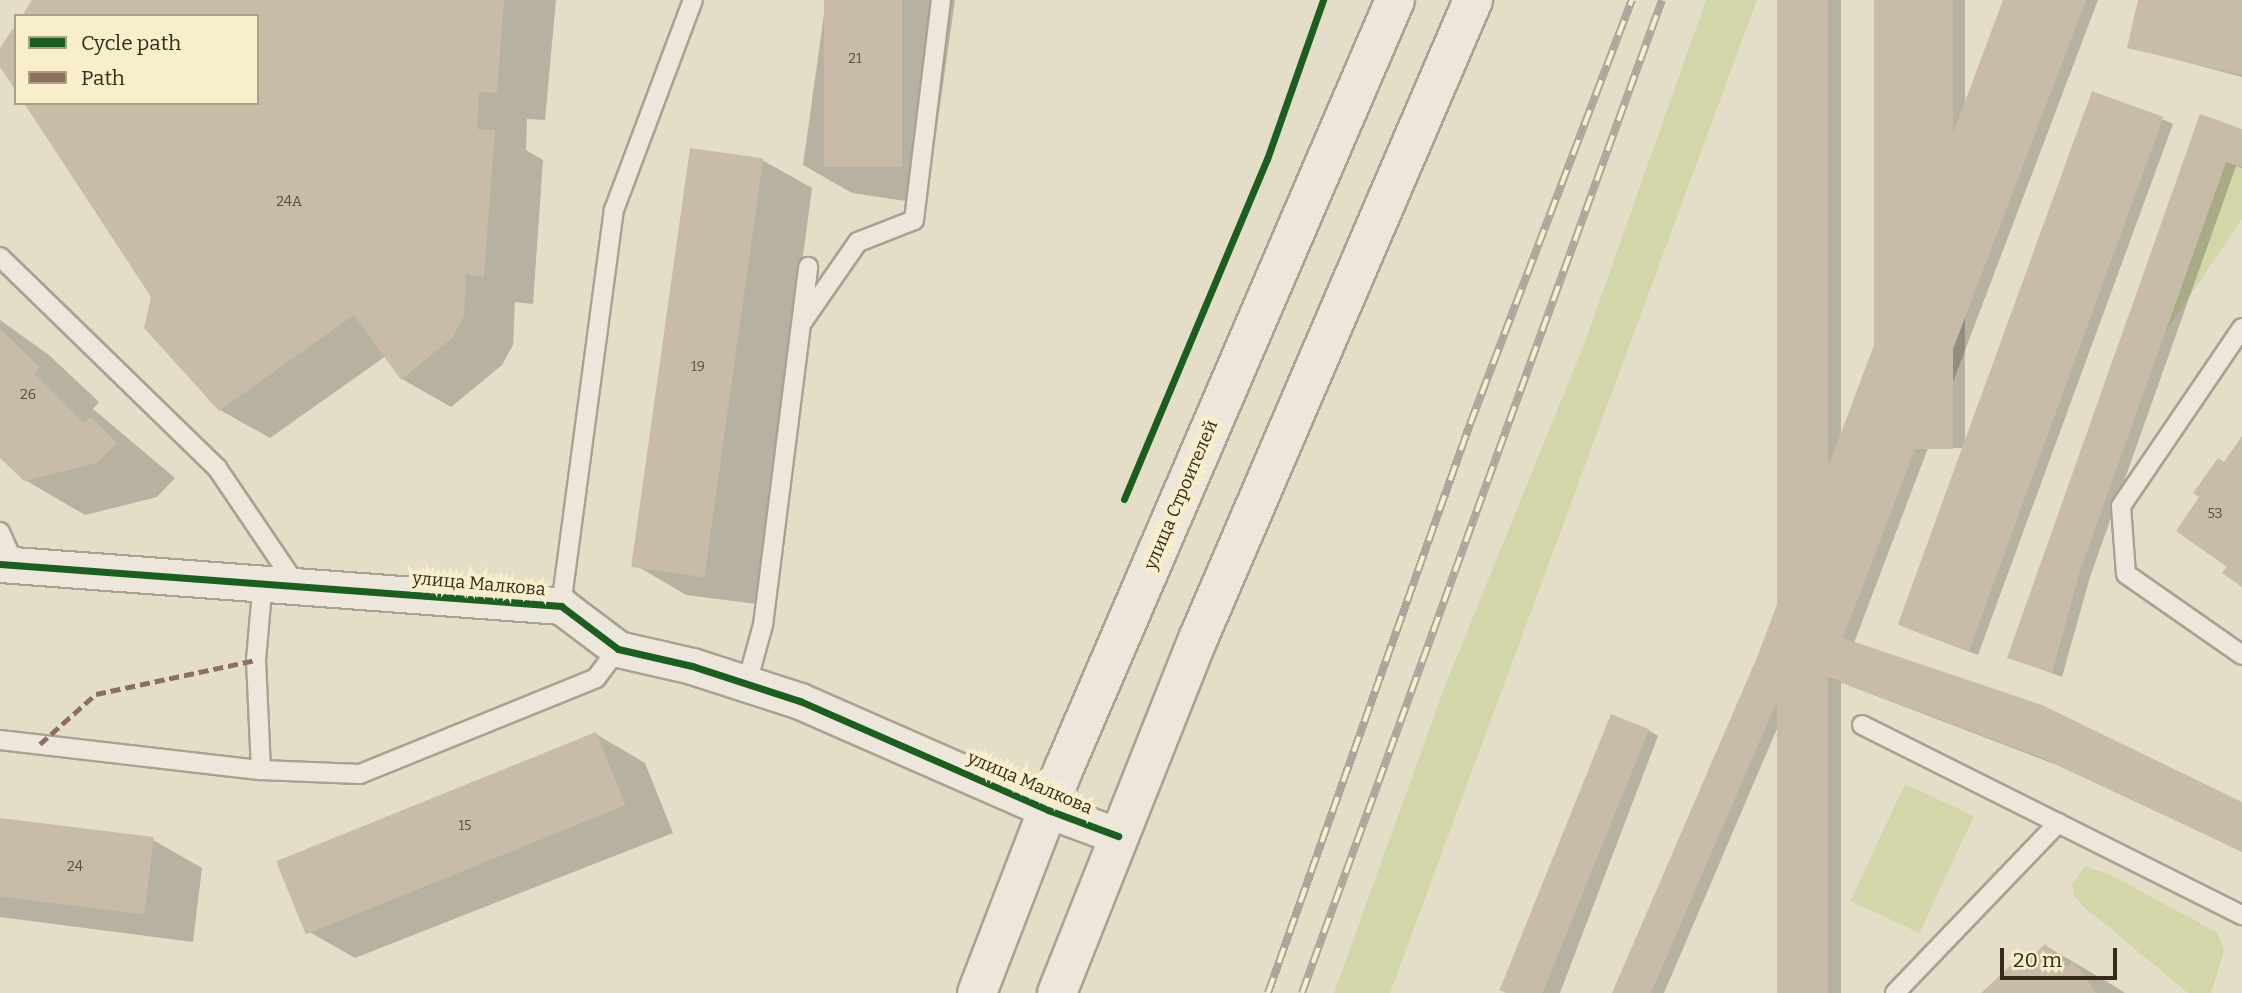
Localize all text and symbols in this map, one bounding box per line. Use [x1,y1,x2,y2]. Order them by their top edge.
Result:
legend [14,14,259,105]
text: Cycle path [81,30,181,56]
house number: 21 [848,51,862,67]
text: Path [81,65,125,91]
house number: 24А [276,194,302,210]
house number: 19 [691,359,705,375]
house number: 26 [20,387,36,403]
street label: улица Строителей [1140,417,1222,573]
house number: 53 [2207,506,2223,522]
street label: улица Малкова [412,567,546,601]
street label: улица Малкова [964,747,1096,819]
house number: 15 [458,818,472,834]
house number: 24 [67,859,83,875]
scale bar [2004,934,2121,978]
text: 20 m [2013,947,2062,973]

